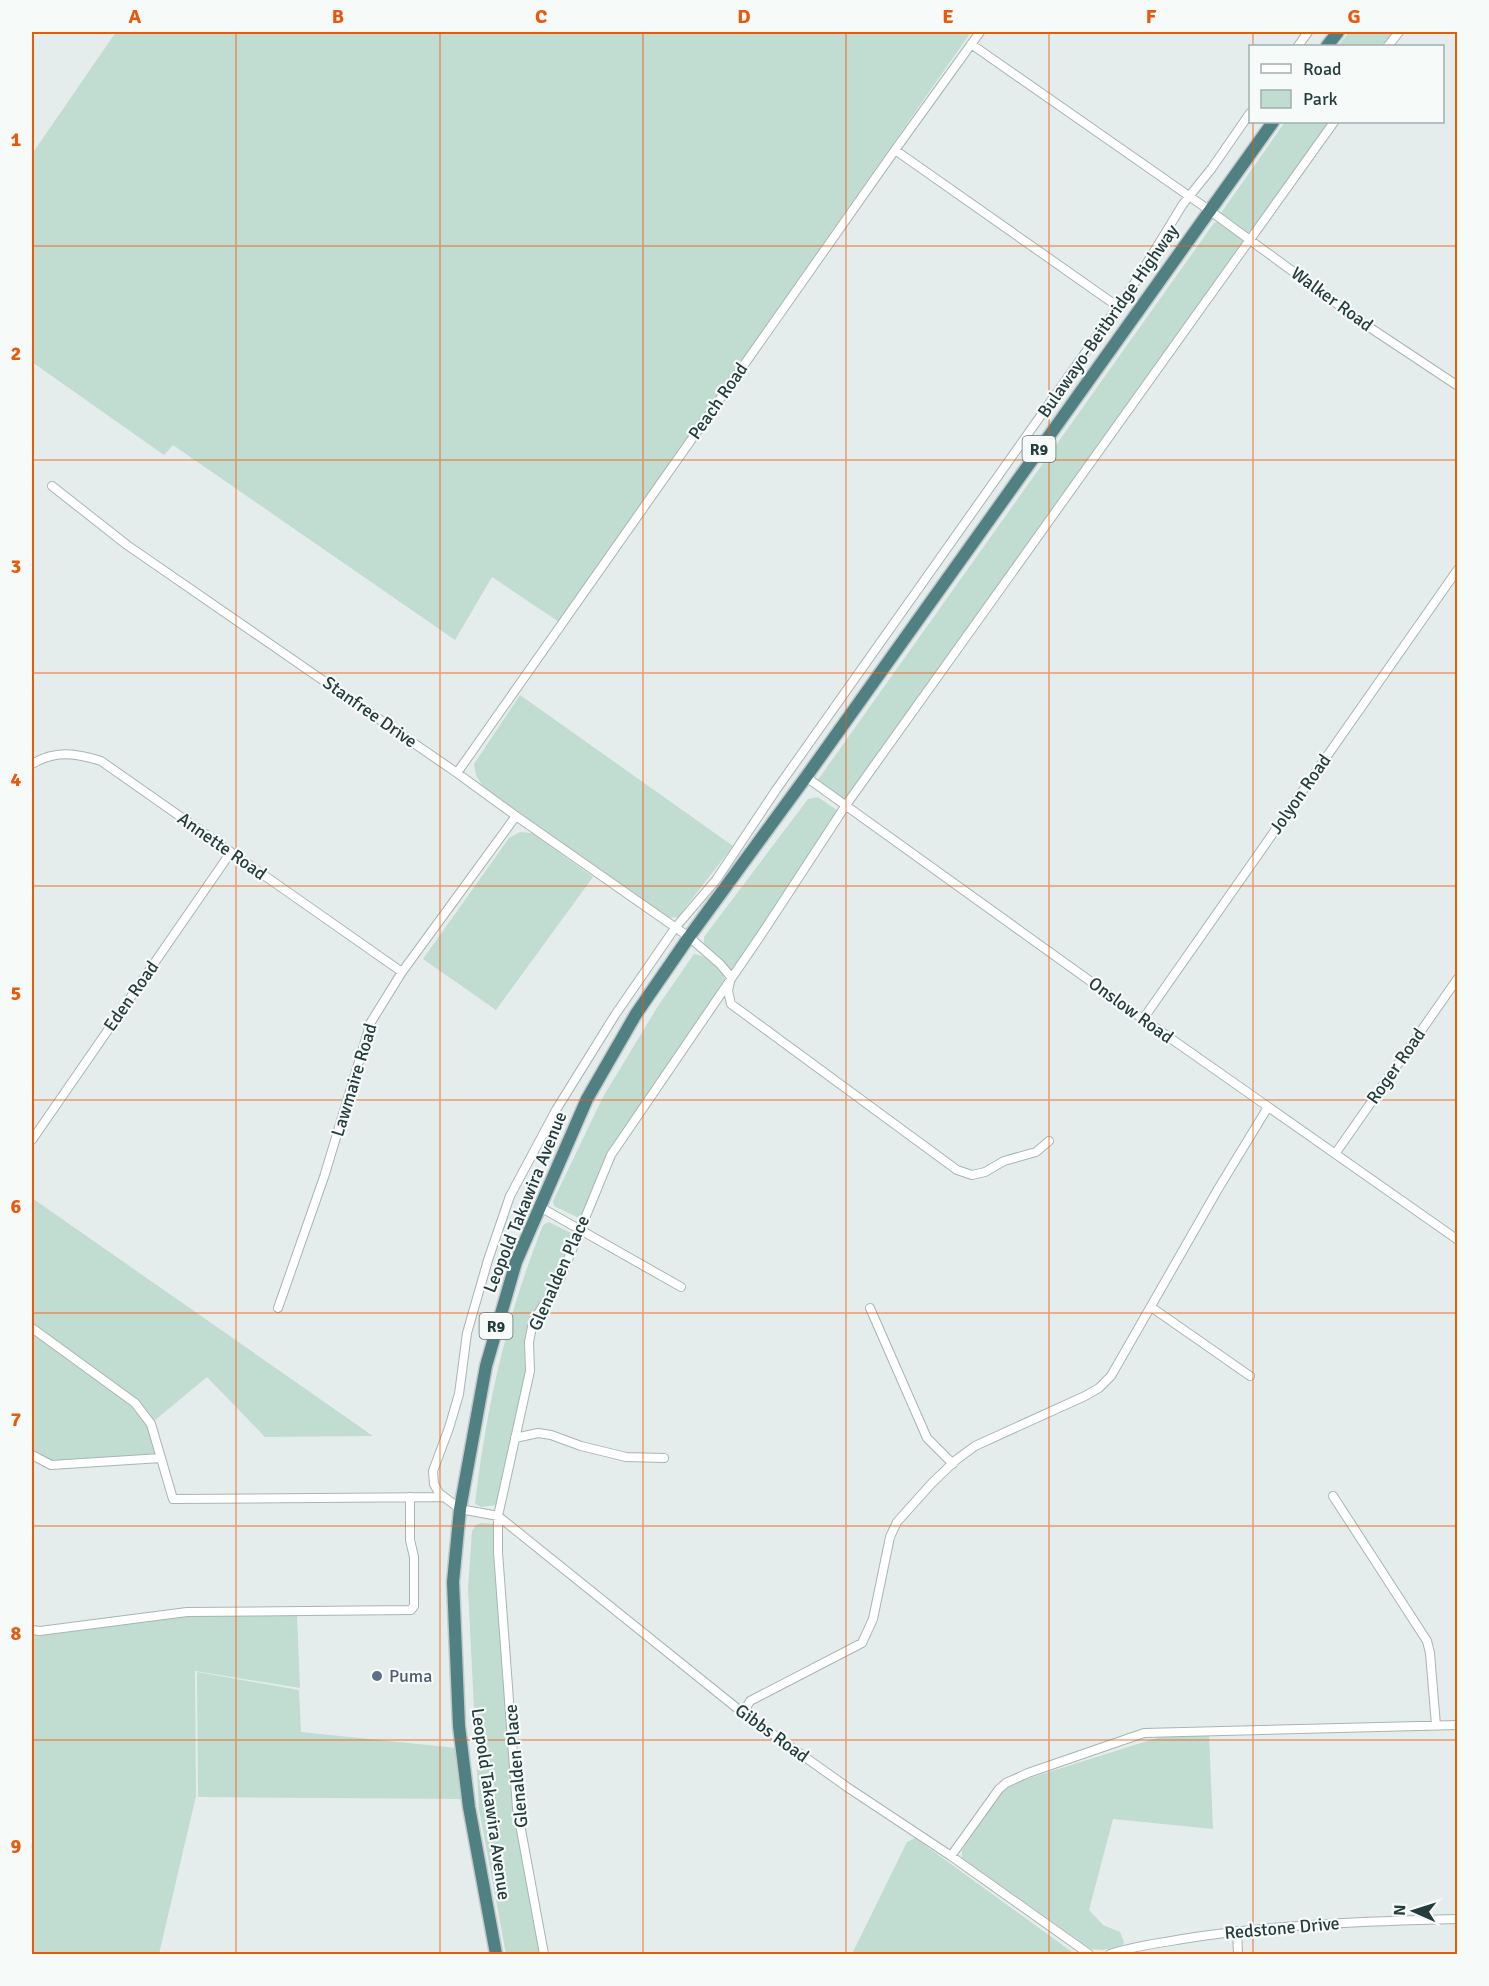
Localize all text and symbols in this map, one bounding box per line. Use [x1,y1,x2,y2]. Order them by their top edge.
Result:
text: A [129,4,142,29]
text: B [332,4,344,29]
text: C [535,4,547,29]
text: D [737,4,751,29]
text: E [942,4,954,29]
text: F [1146,4,1157,29]
text: G [1347,4,1361,29]
legend [1249,45,1444,123]
text: Road [1303,58,1342,80]
text: Park [1303,88,1338,110]
text: 1 [11,127,22,152]
street label: Bulawayo-Beitbridge Highway [1033,220,1184,422]
street label: Walker Road [1287,262,1377,336]
text: 2 [11,341,21,366]
street label: Peach Road [684,358,752,444]
road number: R9 [1022,436,1056,462]
text: 3 [11,554,21,579]
street label: Stanfree Drive [319,671,421,753]
street label: Jolyon Road [1264,750,1336,838]
text: 4 [11,767,22,792]
street label: Annette Road [173,807,271,885]
street label: Eden Road [99,957,163,1035]
street label: Onslow Road [1084,972,1178,1048]
text: 5 [11,981,21,1006]
street label: Lawmaire Road [326,1021,382,1139]
street label: Roger Road [1362,1024,1430,1108]
street label: Leopold Takawira Avenue [479,1108,571,1296]
text: 6 [11,1194,22,1219]
street label: Glenalden Place [524,1212,594,1334]
road number: R9 [480,1313,512,1339]
text: 7 [11,1407,22,1432]
text: 8 [11,1621,22,1646]
place label: Puma [389,1665,432,1687]
marker: Puma [370,1669,384,1683]
street label: Gibbs Road [731,1699,813,1767]
street label: Glenalden Place [500,1703,532,1829]
street label: Leopold Takawira Avenue [467,1707,515,1901]
text: 9 [11,1834,22,1859]
north arrow [1384,1881,1444,1941]
text: N [1390,1904,1410,1916]
street label: Redstone Drive [1223,1912,1341,1944]

